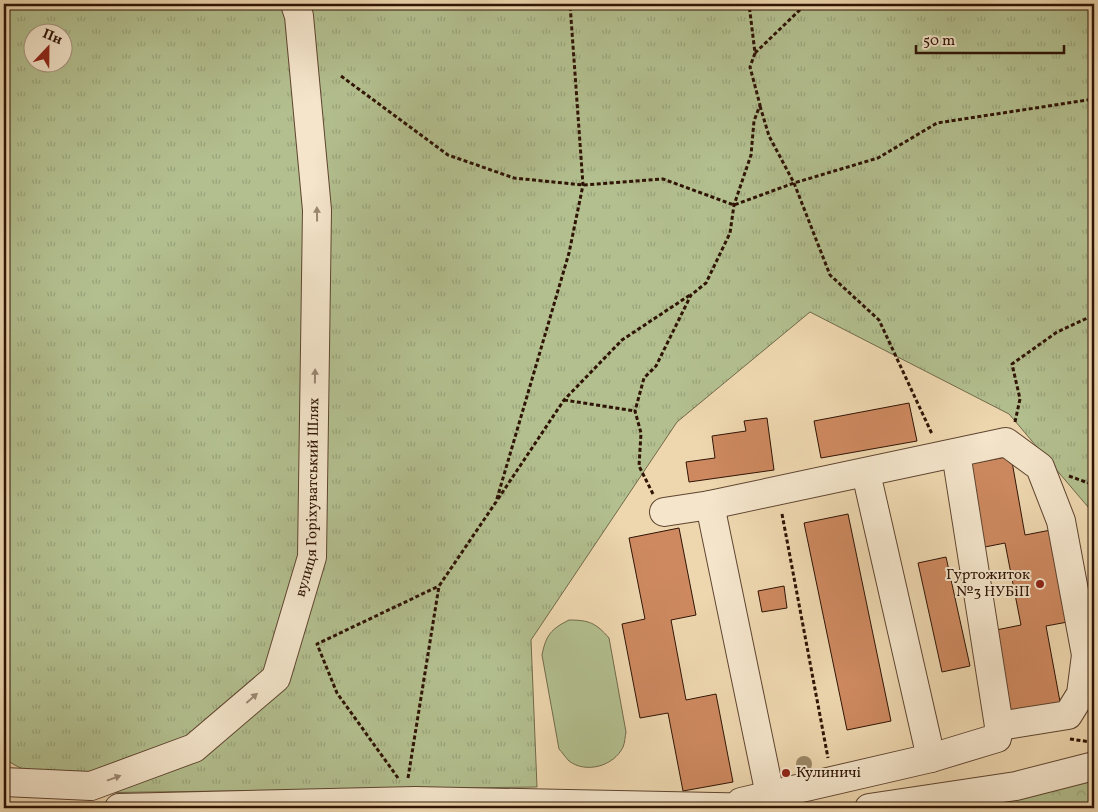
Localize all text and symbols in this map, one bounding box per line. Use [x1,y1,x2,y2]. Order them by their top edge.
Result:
north arrow [22,22,72,72]
scale bar [916,22,1063,54]
text: Пн [40,25,65,50]
text: 50 m [923,31,955,52]
one-way arrow [313,205,321,221]
one-way arrow [311,368,319,384]
street label: вулиця Горіхуватський Шлях [290,397,325,600]
place label: Гуртожиток №3 НУБіП [946,565,1030,603]
marker: Гуртожиток №3 НУБіП [1034,578,1046,590]
one-way arrow [246,692,259,703]
place label: Кулиничі [796,763,861,784]
marker: Кулиничі [780,767,792,779]
one-way arrow [107,774,122,782]

